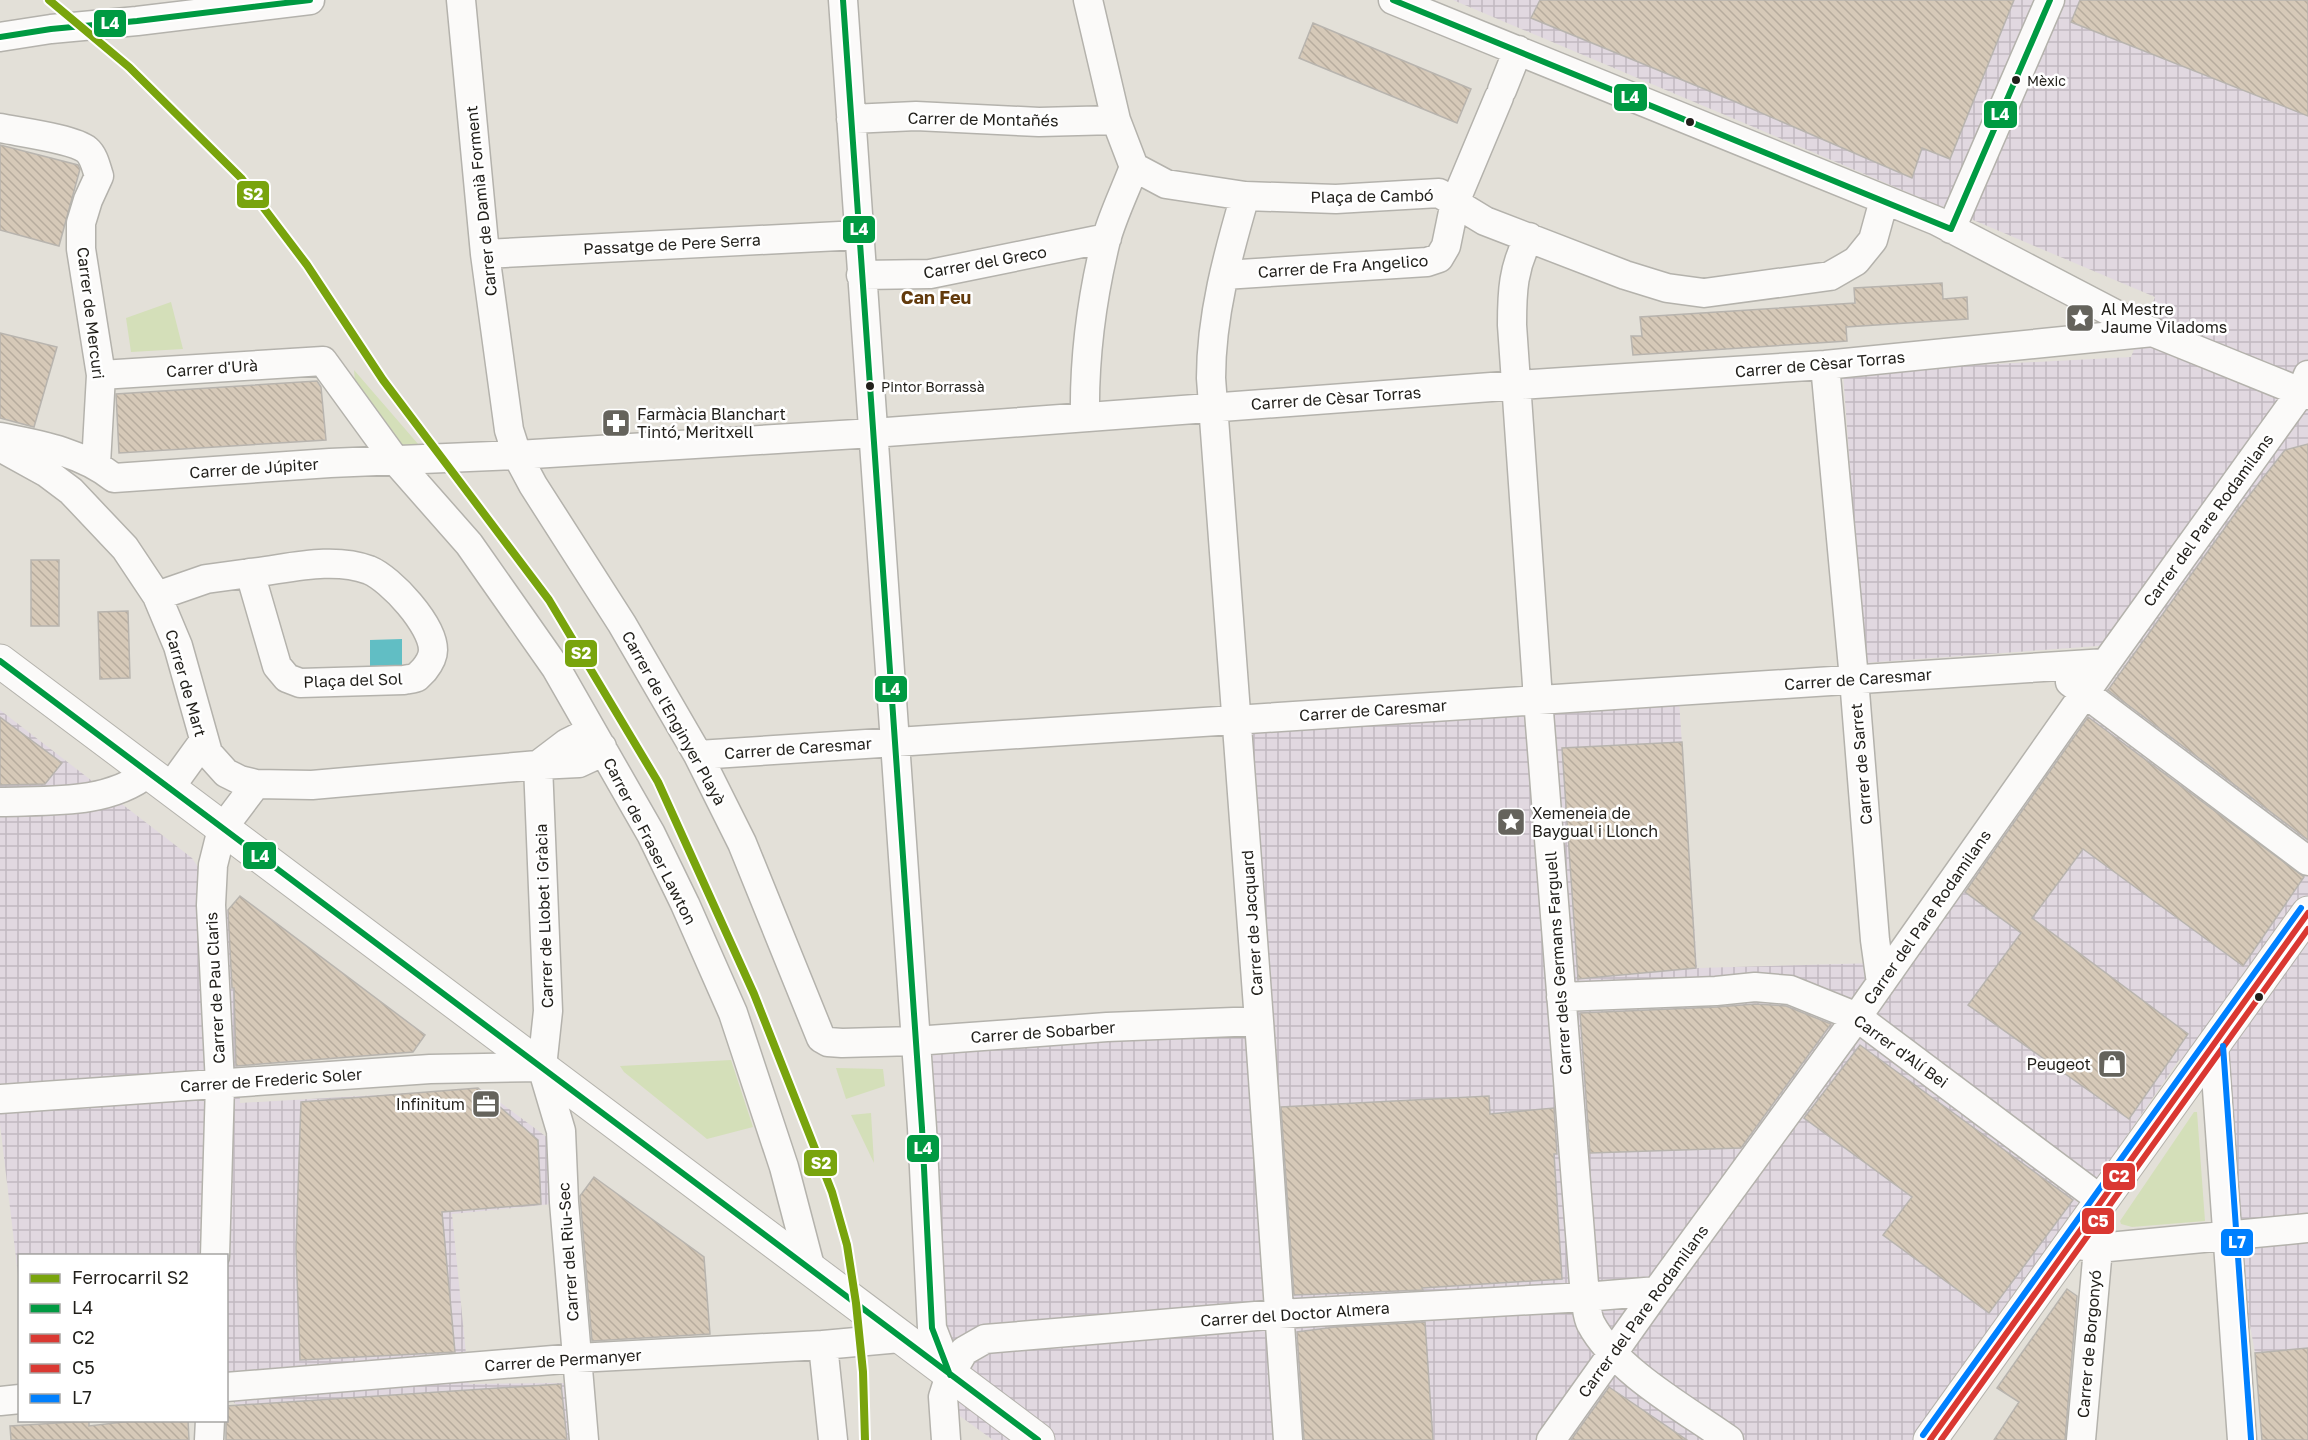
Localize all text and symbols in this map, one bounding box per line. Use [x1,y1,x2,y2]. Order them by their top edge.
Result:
line badge: L4 [93,9,127,38]
text: L4 [100,13,120,33]
place label: Mèxic [2027,72,2066,89]
marker: Mèxic [2010,74,2022,86]
line badge: L4 [1613,83,1648,112]
text: L4 [1620,87,1640,107]
line badge: L4 [1983,100,2018,129]
text: L4 [1990,104,2010,124]
street label: Carrer de Damià Forment [461,105,501,297]
street label: Carrer de Montañés [907,108,1059,130]
unlabelled marker [1684,116,1696,128]
line badge: S2 [236,180,270,209]
text: S2 [243,184,263,204]
street label: Plaça de Cambó [1310,185,1434,207]
line badge: L4 [842,215,876,244]
text: L4 [849,219,869,239]
street label: Passatge de Pere Serra [583,229,761,259]
street label: Carrer del Greco [922,241,1048,283]
street label: Carrer de Mercuri [73,246,109,380]
street label: Carrer de Fra Angelico [1257,250,1429,282]
district label: Can Feu [901,286,971,308]
place label: Al Mestre Jaume Viladoms [2101,299,2227,337]
place icon: Al Mestre Jaume Viladoms [2064,302,2096,334]
street label: Carrer de Cèsar Torras [1734,347,1906,381]
street label: Carrer d'Urà [165,355,259,381]
place label: Pintor Borrassà [881,378,985,395]
marker: Pintor Borrassà [864,380,876,392]
street label: Carrer de Cèsar Torras [1250,382,1422,414]
place label: Farmàcia Blanchart Tintó, Meritxell [637,404,786,442]
pharmacy icon: Farmàcia Blanchart Tintó, Meritxell [600,407,632,439]
street label: Carrer del Pare Rodamilans [2139,430,2277,610]
street label: Carrer de Júpiter [189,454,319,482]
street label: Carrer de Mart [161,627,211,739]
street label: Carrer de l'Enginyer Playà [618,627,730,809]
line badge: S2 [564,639,598,668]
text: S2 [571,643,591,663]
street label: Carrer de Caresmar [1783,664,1933,694]
street label: Plaça del Sol [303,668,403,692]
line badge: L4 [874,675,908,703]
text: L4 [881,679,901,699]
street label: Carrer de Caresmar [1298,695,1448,725]
street label: Carrer de Sarret [1846,702,1876,826]
street label: Carrer de Caresmar [723,733,873,763]
street label: Carrer de Fraser Lawton [599,754,701,928]
place label: Xemeneia de Baygual i Llonch [1532,803,1658,841]
place icon: Xemeneia de Baygual i Llonch [1495,806,1527,838]
street label: Carrer de Llobet i Gràcia [531,823,557,1009]
street label: Carrer del Pare Rodamilans [1859,826,1995,1008]
line badge: L4 [242,841,277,870]
text: L4 [250,846,270,866]
street label: Carrer de Jacquard [1237,849,1267,997]
street label: Carrer dels Germans Farguell [1540,850,1576,1076]
street label: Carrer de Pau Claris [201,912,229,1064]
unlabelled marker [2253,991,2265,1003]
street label: Carrer d'Alí Bei [1850,1010,1952,1092]
street label: Carrer de Sobarber [970,1017,1116,1047]
shop icon: Peugeot [2096,1048,2128,1080]
place label: Peugeot [2027,1054,2091,1074]
street label: Carrer de Frederic Soler [179,1064,363,1096]
office icon: Infinitum [470,1088,502,1120]
place label: Infinitum [396,1094,465,1114]
line badge: L4 [906,1134,940,1163]
text: L4 [913,1138,933,1158]
line badge: S2 [803,1149,838,1177]
text: S2 [811,1153,831,1173]
line badge: C2 [2102,1162,2136,1191]
text: C2 [2108,1166,2130,1186]
street label: Carrer del Riu-Sec [553,1182,583,1322]
line badge: C5 [2081,1207,2115,1235]
text: C5 [2087,1211,2109,1231]
street label: Carrer del Pare Rodamilans [1574,1221,1712,1401]
line badge: L7 [2220,1228,2254,1257]
text: L7 [2228,1232,2246,1252]
legend [18,1254,228,1422]
text: Ferrocarril S2 [72,1266,189,1288]
street label: Carrer de Borgonyó [2073,1269,2105,1419]
text: L4 [72,1296,93,1318]
street label: Carrer del Doctor Almera [1200,1297,1390,1331]
text: C2 [72,1326,95,1348]
street label: Carrer de Permanyer [484,1345,642,1375]
text: C5 [72,1356,95,1378]
text: L7 [72,1386,92,1408]

